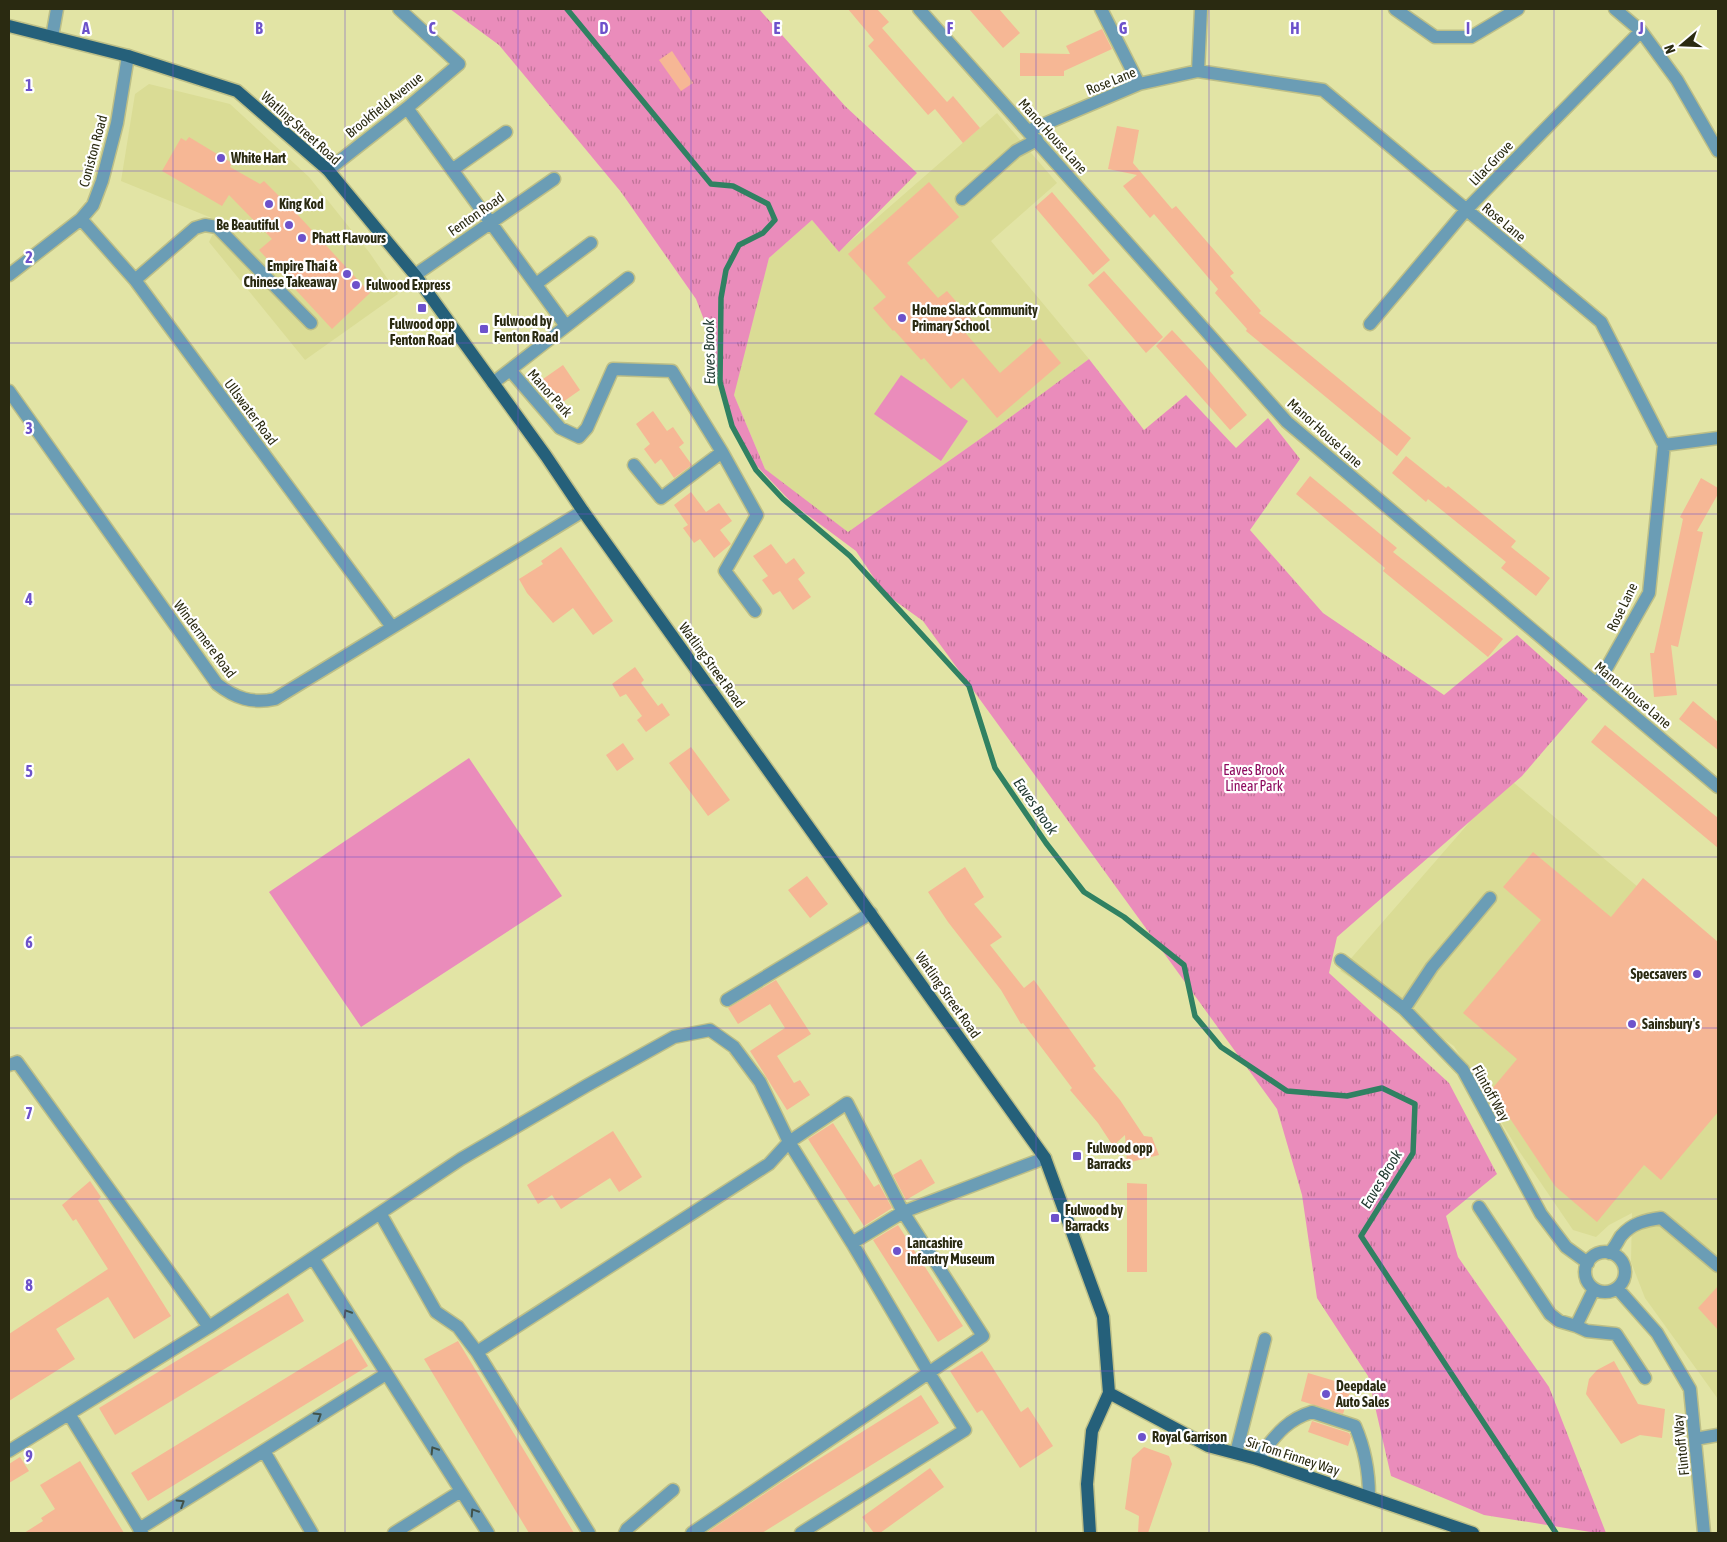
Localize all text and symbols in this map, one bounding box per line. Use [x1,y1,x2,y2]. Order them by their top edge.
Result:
text: A [81,19,90,37]
text: B [255,19,263,37]
text: C [428,19,436,37]
text: D [600,19,609,37]
text: E [774,19,781,37]
text: F [947,19,954,37]
text: G [1119,19,1128,37]
text: H [1290,19,1300,37]
text: I [1466,19,1470,37]
text: J [1637,19,1644,37]
north arrow [1657,20,1707,70]
text: N [1661,43,1679,56]
street label: Rose Lane [1084,64,1138,98]
street label: Brookfield Avenue [342,69,426,141]
text: 1 [25,76,33,94]
street label: Watling Street Road [258,88,344,168]
street label: Manor House Lane [1015,95,1091,177]
street label: Coniston Road [76,113,110,189]
street label: Lilac Grove [1466,137,1516,189]
place label: White Hart [230,150,286,166]
marker: White Hart [215,152,227,164]
street label: Fenton Road [445,189,507,239]
place label: King Kod [279,196,324,212]
marker: King Kod [263,198,275,210]
street label: Rose Lane [1479,199,1529,245]
place label: Be Beautiful [216,217,279,233]
marker: Be Beautiful [283,219,295,231]
place label: Phatt Flavours [312,230,386,246]
marker: Phatt Flavours [296,232,308,244]
text: 2 [25,248,33,266]
place label: Empire Thai & Chinese Takeaway [243,258,338,290]
marker: Empire Thai & Chinese Takeaway [341,268,353,280]
place label: Fulwood Express [366,277,450,293]
marker: Fulwood Express [350,279,362,291]
marker: Fulwood opp Fenton Road [416,302,428,314]
place label: Holme Slack Community Primary School [912,302,1038,334]
marker: Holme Slack Community Primary School [896,312,908,324]
place label: Fulwood by Fenton Road [494,313,559,345]
place label: Fulwood opp Fenton Road [389,316,455,348]
water label: Eaves Brook [700,319,718,385]
marker: Fulwood by Fenton Road [478,323,490,335]
street label: Manor Park [524,366,576,420]
street label: Ullswater Road [221,376,281,448]
street label: Manor House Lane [1284,395,1366,471]
text: 3 [25,419,33,437]
street label: Rose Lane [1603,580,1641,634]
text: 4 [24,590,33,608]
street label: Windermere Road [171,597,239,681]
street label: Watling Street Road [676,619,748,711]
street label: Manor House Lane [1591,658,1675,732]
text: 5 [25,762,33,780]
park label: Eaves Brook Linear Park [1223,762,1285,794]
water label: Eaves Brook [1010,774,1062,838]
text: 6 [25,933,33,951]
street label: Watling Street Road [912,949,984,1041]
place label: Specsavers [1631,966,1687,982]
marker: Specsavers [1691,968,1703,980]
place label: Sainsbury's [1642,1016,1700,1032]
marker: Sainsbury's [1626,1018,1638,1030]
street label: Flintoff Way [1469,1062,1513,1124]
text: 7 [25,1104,33,1122]
place label: Fulwood opp Barracks [1087,1140,1153,1172]
water label: Eaves Brook [1357,1146,1405,1211]
marker: Fulwood opp Barracks [1071,1150,1083,1162]
place label: Fulwood by Barracks [1065,1202,1123,1234]
marker: Fulwood by Barracks [1049,1212,1061,1224]
place label: Lancashire Infantry Museum [907,1235,995,1267]
marker: Lancashire Infantry Museum [891,1245,903,1257]
text: 8 [25,1276,33,1294]
one-way arrow [344,1309,354,1318]
place label: Deepdale Auto Sales [1335,1378,1389,1410]
marker: Deepdale Auto Sales [1320,1388,1332,1400]
one-way arrow [313,1413,322,1423]
street label: Flintoff Way [1670,1413,1692,1476]
place label: Royal Garrison [1152,1429,1227,1445]
marker: Royal Garrison [1136,1431,1148,1443]
street label: Sir Tom Finney Way [1244,1433,1342,1479]
one-way arrow [431,1446,441,1455]
text: 9 [25,1447,33,1465]
one-way arrow [175,1500,184,1509]
one-way arrow [471,1508,481,1517]

